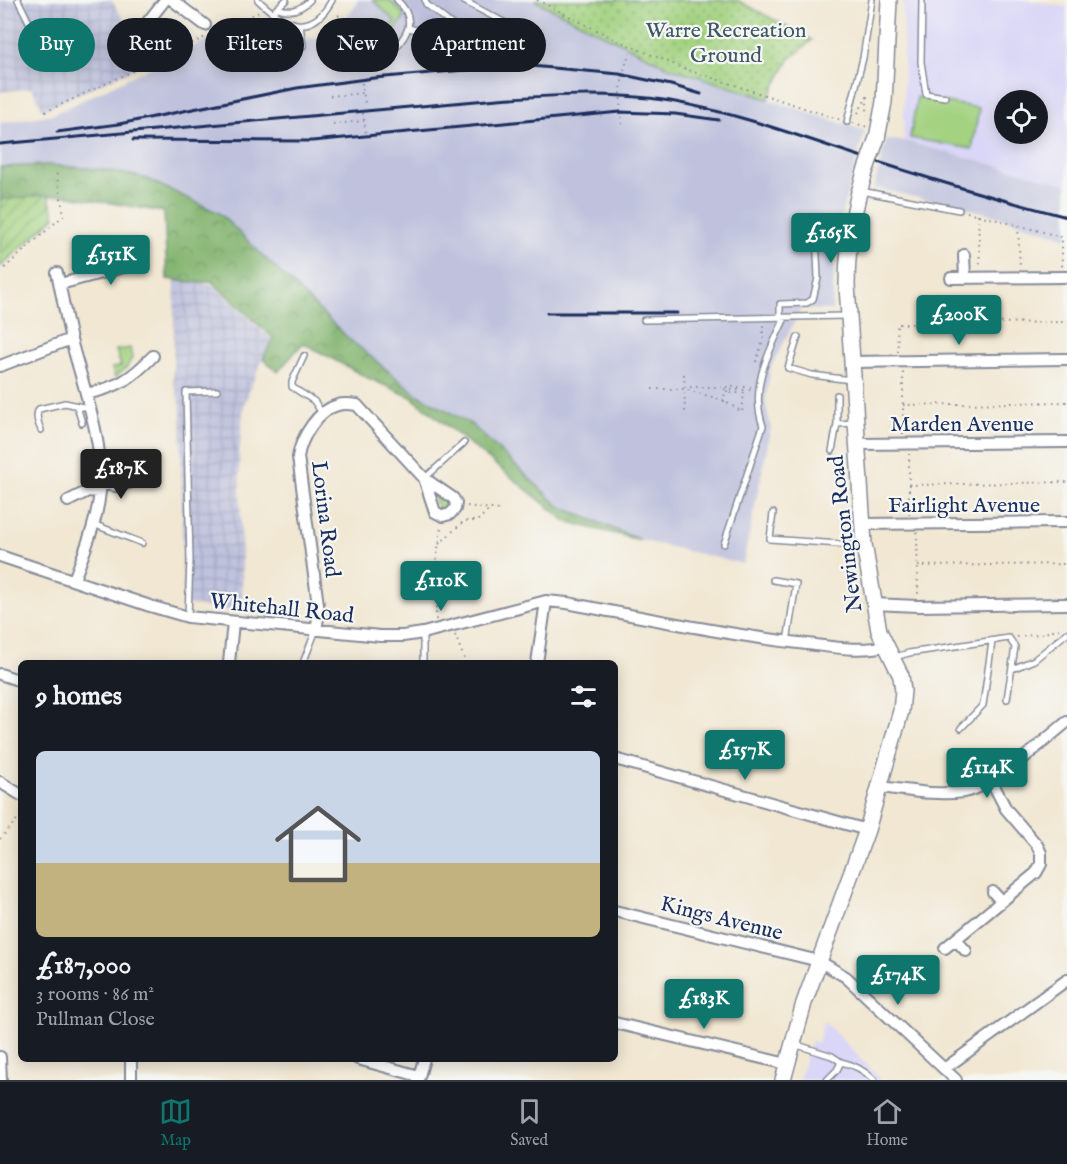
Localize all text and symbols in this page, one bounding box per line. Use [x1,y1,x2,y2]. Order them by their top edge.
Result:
park label: Warre Recreation Ground [646,17,807,70]
chip: Buy [18,18,95,72]
chip: Rent [107,18,193,72]
chip: Filters [205,18,304,72]
chip: New [316,18,399,72]
chip: Apartment [411,18,546,72]
map controls [994,90,1048,144]
button: locate [994,90,1048,144]
pin: £165K [789,213,873,264]
text: £165K [805,220,857,245]
pin: £151K [69,235,153,286]
text: £151K [86,242,136,267]
pin: £200K [917,295,1001,346]
text: £200K [930,302,988,327]
street label: Marden Avenue [890,411,1034,439]
pin: £187K [79,449,163,500]
street label: Newington Road [822,453,870,614]
text: £187K [95,456,147,481]
street label: Lorina Road [304,459,346,579]
street label: Fairlight Avenue [888,492,1040,520]
pin: £110K [399,561,483,612]
text: £110K [415,568,467,593]
street label: Whitehall Road [208,587,356,631]
text: 9 homes [36,680,122,713]
icon: filters [567,680,600,713]
pin: £157K [703,730,787,781]
text: £157K [719,737,771,762]
pin: £114K [945,748,1029,799]
text: £114K [960,755,1014,780]
icon: home [264,790,372,898]
street label: Kings Avenue [657,890,786,948]
text: £187,000 [36,949,131,982]
pin: £174K [856,955,940,1006]
text: £174K [871,962,925,987]
pin: £183K [662,979,746,1030]
text: 3 rooms · 86 m² [36,982,154,1007]
text: £183K [678,986,730,1011]
text: Pullman Close [36,1007,155,1032]
tab: Map [159,1095,192,1151]
tab: Saved [510,1095,548,1151]
tab: Home [866,1095,908,1151]

